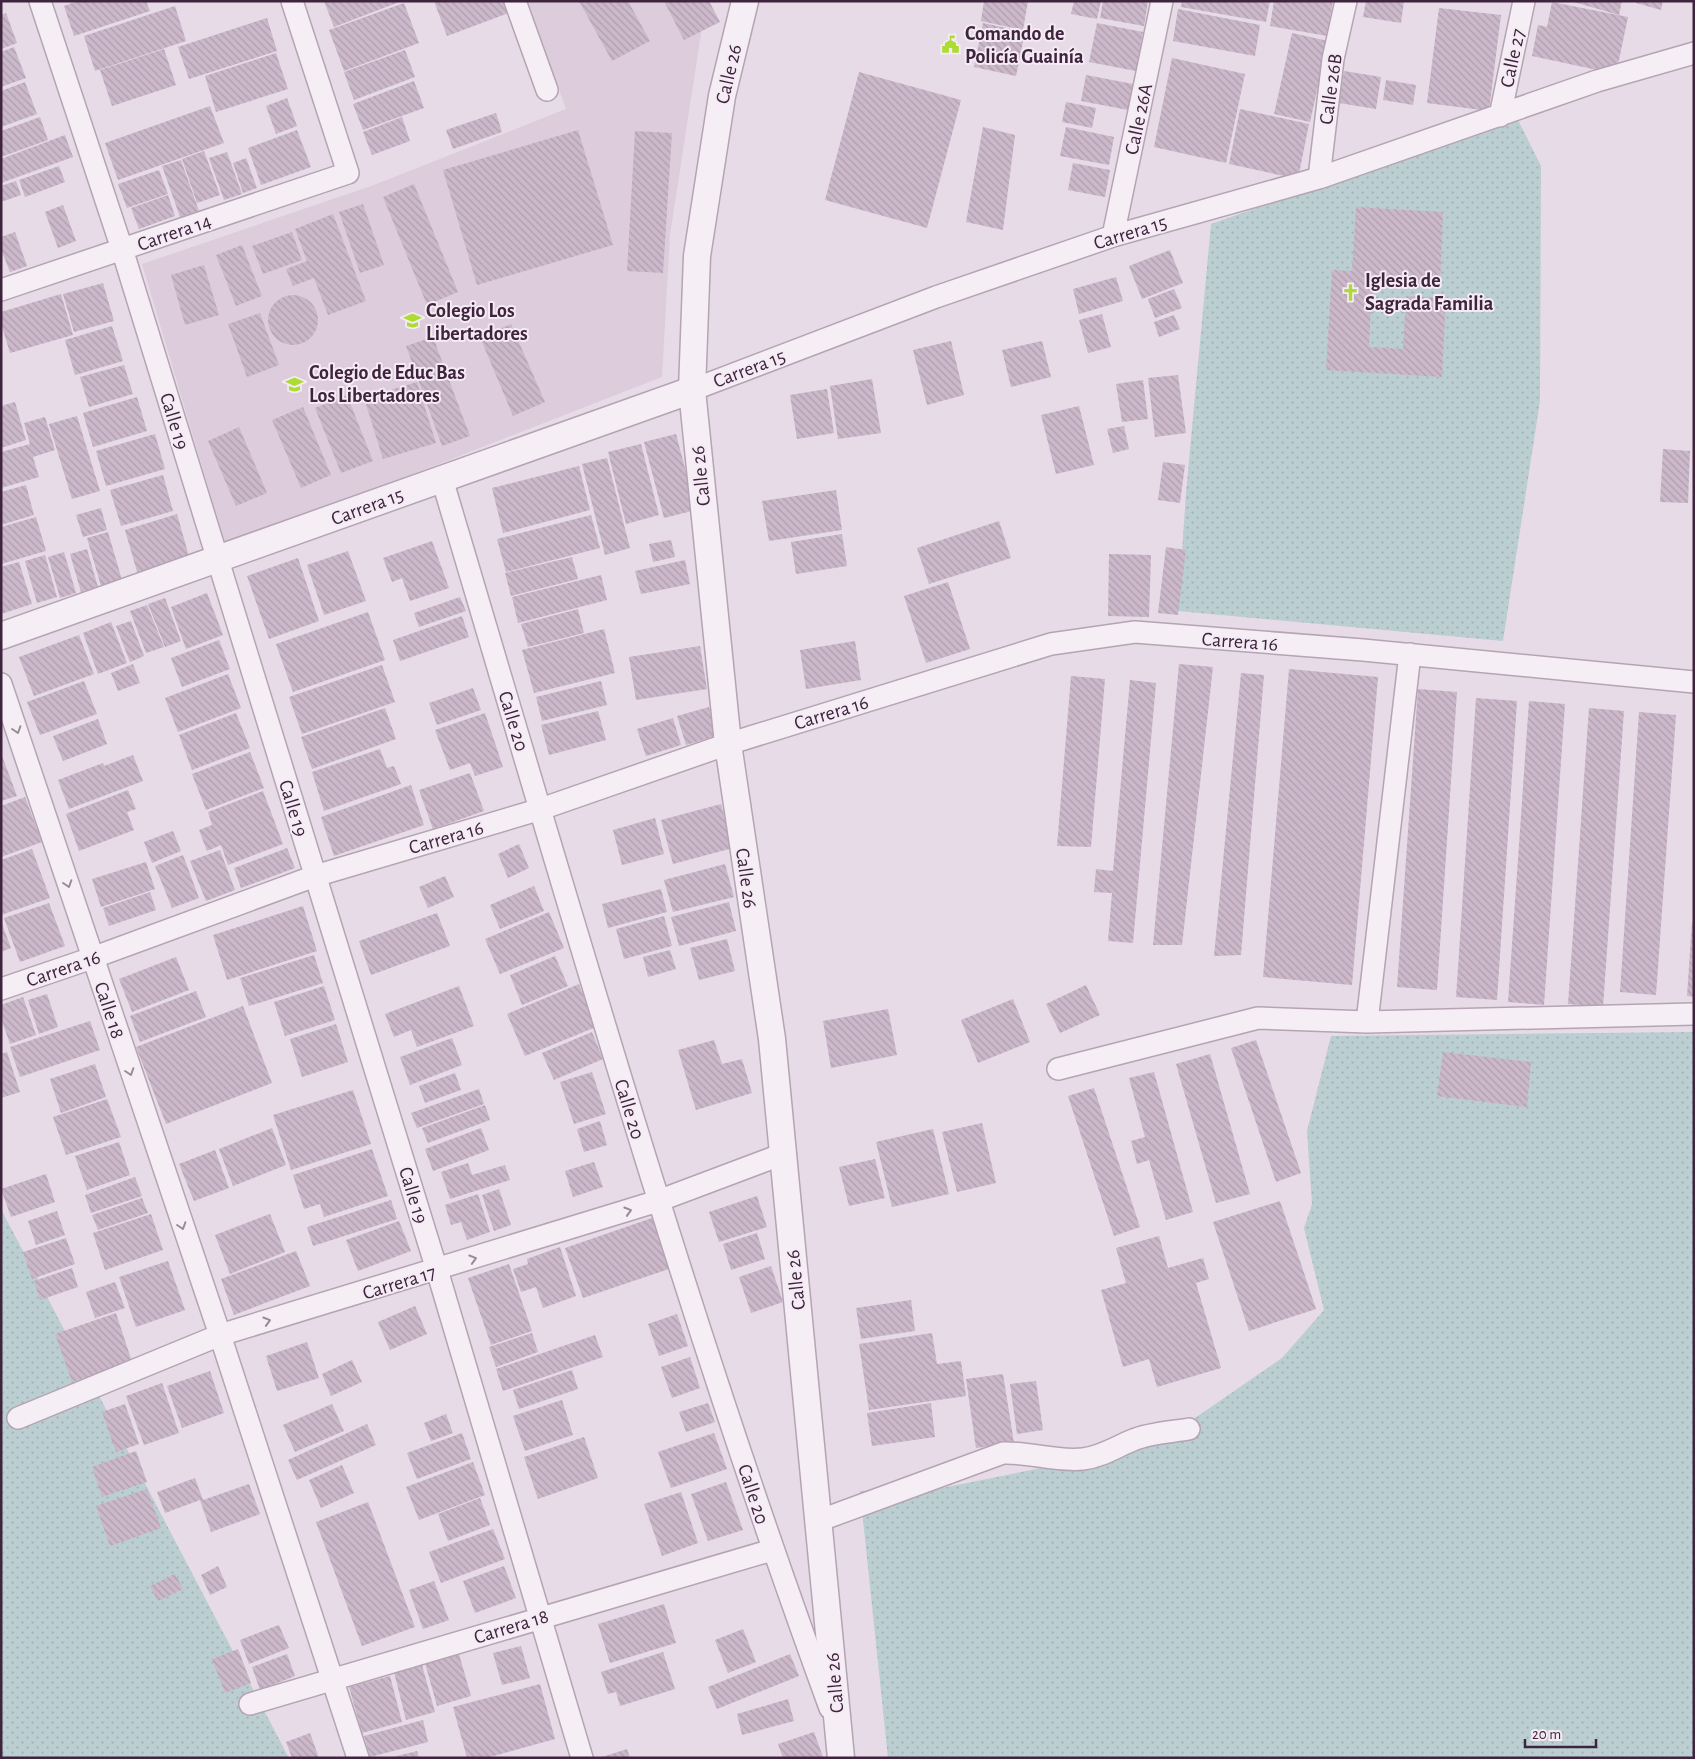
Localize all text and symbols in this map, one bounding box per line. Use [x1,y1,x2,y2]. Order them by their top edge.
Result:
place label: Comando de Policía Guainía [965,24,1084,67]
street label: Calle 27 [1497,27,1529,89]
public building icon: Comando de Policía Guainía [941,34,961,54]
street label: Calle 26 [712,42,746,106]
street label: Calle 26B [1316,52,1346,126]
street label: Calle 26A [1122,81,1156,157]
street label: Carrera 14 [135,211,214,255]
street label: Carrera 15 [1091,212,1169,254]
place label: Iglesia de Sagrada Familia [1365,271,1494,314]
church icon: Iglesia de Sagrada Familia [1341,282,1361,302]
place label: Colegio Los Libertadores [426,301,528,344]
school or university icon: Colegio Los Libertadores [402,311,422,331]
street label: Carrera 15 [710,346,788,392]
place label: Colegio de Educ Bas Los Libertadores [309,363,465,406]
school or university icon: Colegio de Educ Bas Los Libertadores [285,374,305,394]
street label: Calle 19 [156,390,192,452]
street label: Calle 26 [688,445,714,507]
street label: Carrera 15 [328,485,406,529]
street label: Carrera 16 [1201,629,1279,655]
street label: Calle 20 [494,689,532,754]
street label: Carrera 16 [792,692,871,734]
one-way arrow [11,725,21,734]
street label: Calle 19 [275,777,311,839]
street label: Carrera 16 [407,818,486,858]
street label: Calle 26 [732,847,760,910]
one-way arrow [62,880,72,888]
street label: Carrera 16 [24,947,103,991]
street label: Calle 18 [91,979,128,1041]
one-way arrow [125,1067,135,1075]
street label: Calle 20 [610,1077,648,1142]
street label: Calle 19 [395,1164,431,1226]
one-way arrow [623,1206,631,1216]
one-way arrow [176,1221,186,1230]
street label: Calle 26 [783,1249,809,1311]
one-way arrow [468,1255,476,1265]
street label: Carrera 17 [360,1262,438,1304]
one-way arrow [262,1317,270,1327]
street label: Calle 20 [734,1462,772,1527]
street label: Carrera 18 [472,1606,551,1648]
street label: Calle 26 [822,1652,848,1714]
scale bar [1525,1716,1596,1748]
text: 20 m [1532,1727,1561,1742]

